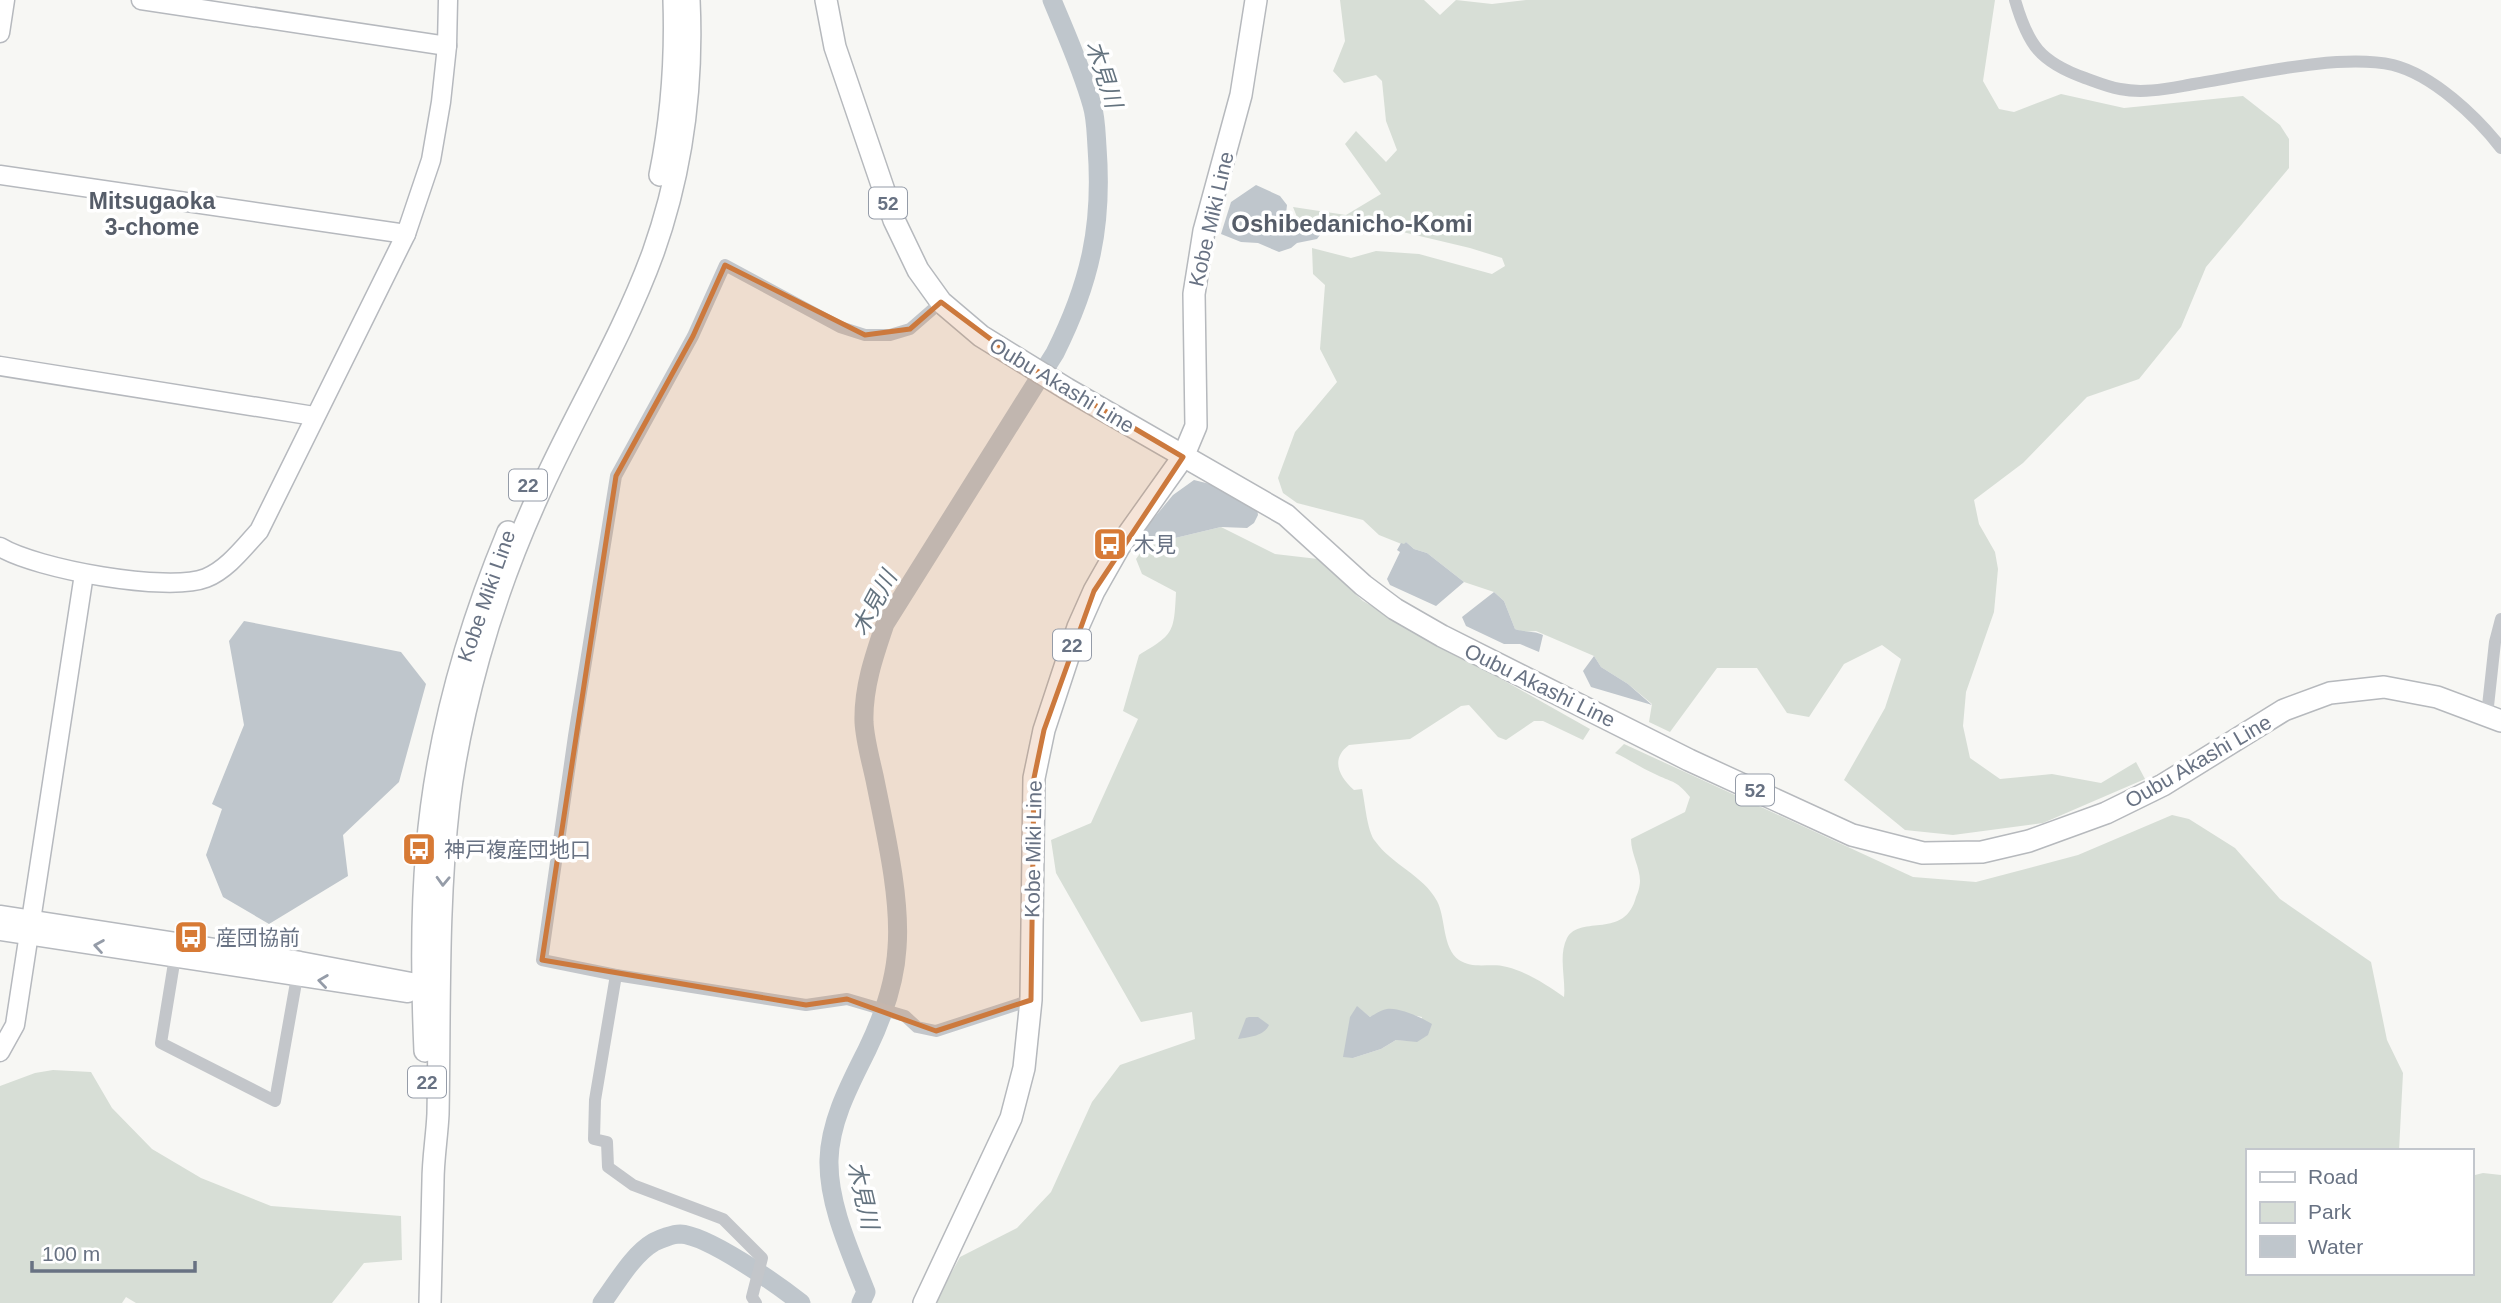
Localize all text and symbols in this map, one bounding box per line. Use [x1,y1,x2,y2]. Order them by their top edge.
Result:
water label: 木見川 [1081,37,1128,114]
street label: Kobe Miki Line [1184,149,1238,289]
district label: Mitsugaoka 3-chome [89,188,215,240]
road number: 52 [869,188,907,218]
district label: Oshibedanicho-Komi [1231,210,1473,237]
street label: Oubu Akashi Line [986,333,1138,437]
road number: 22 [509,470,547,500]
bus stop icon: 木見 [1091,525,1129,563]
street label: Kobe Miki Line [453,527,519,665]
place label: 木見 [1134,533,1176,556]
water label: 木見川 [846,564,903,640]
road number: 22 [1053,630,1091,660]
street label: Oubu Akashi Line [1461,639,1619,731]
street label: Oubu Akashi Line [2121,710,2275,812]
road number: 52 [1736,775,1774,806]
street label: Kobe Miki Line [1020,780,1046,918]
bus stop icon: 神戸複産団地口 [400,830,438,868]
place label: 神戸複産団地口 [444,838,591,861]
one-way arrow [436,876,451,887]
bus stop icon: 産団協前 [172,918,210,956]
place label: 産団協前 [216,926,300,949]
one-way arrow [93,938,105,953]
one-way arrow [318,973,329,988]
road number: 22 [408,1066,446,1098]
legend [2246,1149,2473,1275]
water label: 木見川 [843,1158,884,1234]
text: Road [2308,1165,2358,1188]
text: Park [2308,1200,2352,1223]
scale bar [32,1230,194,1274]
text: Water [2308,1235,2363,1258]
text: 100 m [42,1242,100,1265]

